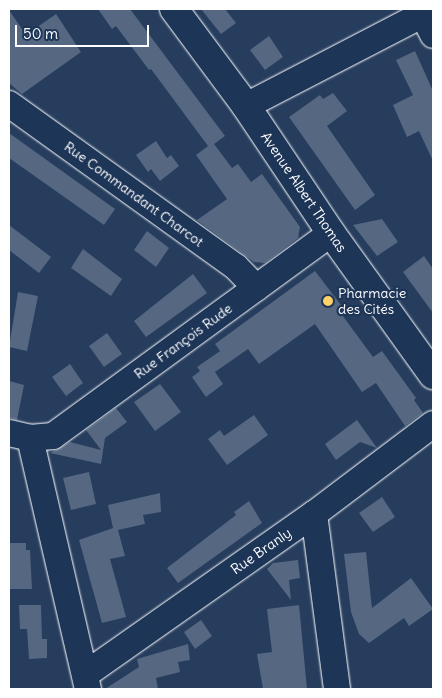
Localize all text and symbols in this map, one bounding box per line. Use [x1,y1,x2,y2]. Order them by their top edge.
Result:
scale bar [18,15,151,47]
text: 50 m [23,24,58,43]
street label: Avenue Albert Thomas [258,129,350,255]
street label: Rue Commandant Charcot [61,138,207,250]
place label: Pharmacie des Cités [338,285,406,318]
marker: Pharmacie des Cités [322,295,334,307]
street label: Rue François Rude [131,300,235,382]
street label: Rue Branly [228,524,294,578]

